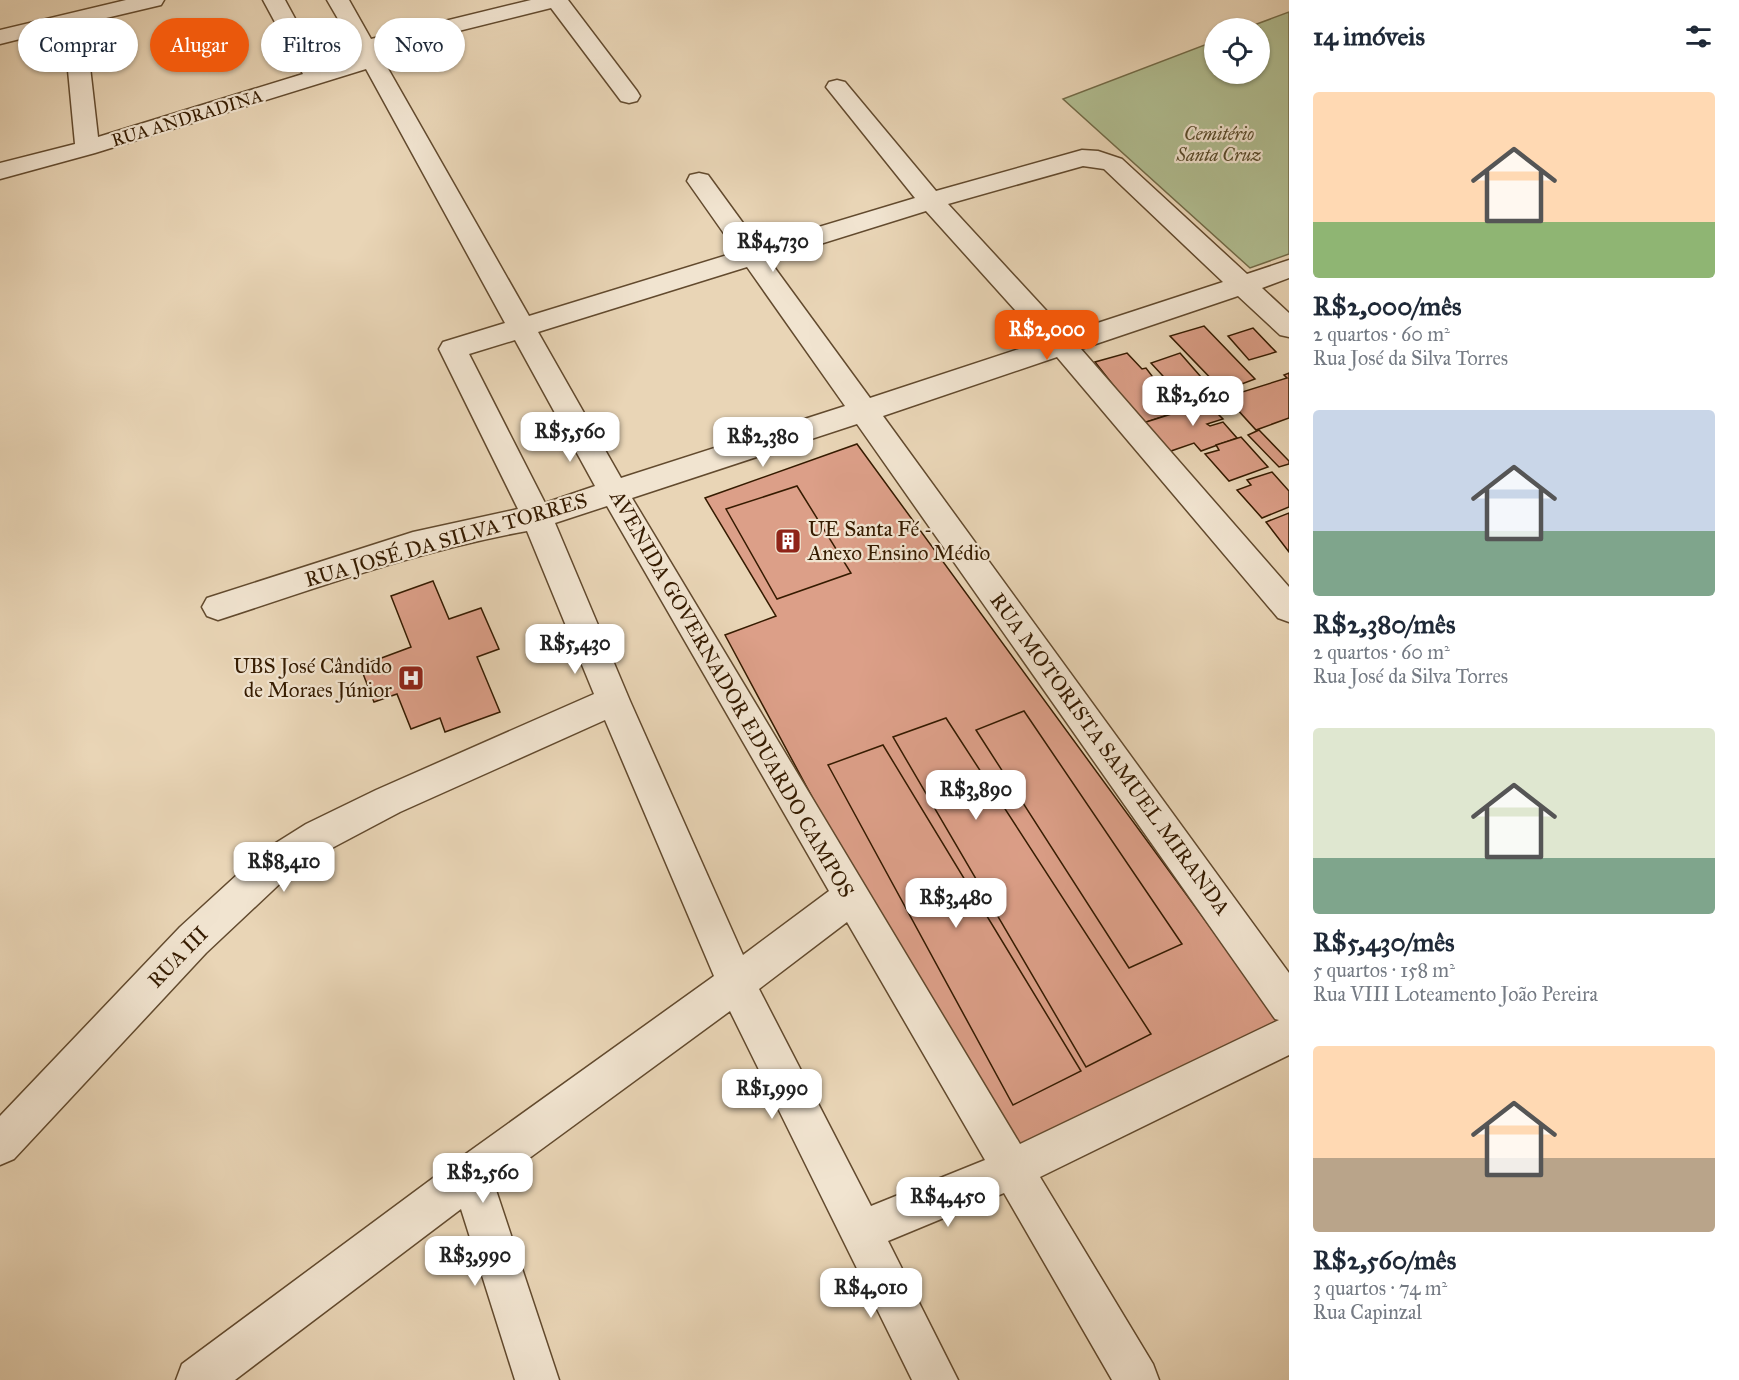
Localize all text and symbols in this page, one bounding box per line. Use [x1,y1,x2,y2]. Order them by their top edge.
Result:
chip: Comprar [18,18,138,72]
chip: Alugar [150,18,249,72]
chip: Filtros [261,18,362,72]
chip: Novo [374,18,465,72]
map controls [1204,18,1270,84]
button: locate [1204,18,1270,84]
text: 14 imóveis [1313,20,1425,52]
icon: filters [1682,20,1715,53]
street label: RUA ANDRADINA [109,85,265,151]
park label: Cemitério Santa Cruz [1175,123,1262,166]
icon: home [1460,131,1568,239]
pin: R$4,730 [718,222,828,273]
text: R$4,730 [737,229,809,253]
text: R$2,000/mês [1313,290,1461,322]
pin: R$2,000 [992,310,1102,361]
text: R$2,000 [1009,317,1085,341]
text: 2 quartos · 60 m² [1313,322,1450,346]
text: Rua José da Silva Torres [1313,346,1508,370]
pin: R$2,620 [1138,376,1248,427]
text: R$2,620 [1156,383,1230,407]
pin: R$5,560 [515,412,625,463]
pin: R$2,380 [708,417,818,468]
text: R$5,560 [535,419,605,443]
text: R$2,380 [727,424,799,448]
icon: home [1460,449,1568,557]
street label: AVENIDA GOVERNADOR EDUARDO CAMPOS [604,485,860,902]
street label: RUA JOSÉ DA SILVA TORRES [301,486,590,593]
place label: UE Santa Fé - Anexo Ensino Médio [807,516,990,566]
building icon: UE Santa Fé - Anexo Ensino Médio [773,526,803,556]
street label: RUA MOTORISTA SAMUEL MIRANDA [984,588,1236,920]
text: R$2,380/mês [1313,608,1455,640]
pin: R$5,430 [520,624,630,675]
text: R$5,430 [539,631,611,655]
text: 2 quartos · 60 m² [1313,640,1450,664]
place label: UBS José Cândido de Moraes Júnior [233,653,392,703]
hospital icon: UBS José Cândido de Moraes Júnior [396,663,426,693]
text: Rua José da Silva Torres [1313,664,1508,688]
icon: home [1460,767,1568,875]
pin: R$3,890 [921,770,1031,821]
text: R$3,890 [940,777,1012,801]
pin: R$8,410 [229,842,339,893]
text: R$8,410 [248,849,320,873]
pin: R$3,480 [901,878,1011,929]
text: R$3,480 [919,885,993,909]
street label: RUA III [142,921,214,993]
text: R$5,430/mês [1313,926,1455,958]
text: 5 quartos · 158 m² [1313,958,1455,982]
text: Rua VIII Loteamento João Pereira [1313,982,1598,1006]
pin: R$1,990 [717,1069,827,1120]
text: R$1,990 [736,1076,808,1100]
icon: home [1460,1085,1568,1193]
pin: R$2,560 [428,1153,538,1204]
text: R$2,560 [447,1160,519,1184]
pin: R$4,450 [893,1177,1003,1228]
text: R$4,450 [910,1184,986,1208]
pin: R$3,990 [420,1236,530,1287]
text: R$3,990 [439,1243,511,1267]
text: R$2,560/mês [1313,1244,1456,1276]
pin: R$4,010 [816,1268,926,1319]
text: R$4,010 [834,1275,908,1299]
text: 3 quartos · 74 m² [1313,1276,1447,1300]
text: Rua Capinzal [1313,1300,1422,1324]

